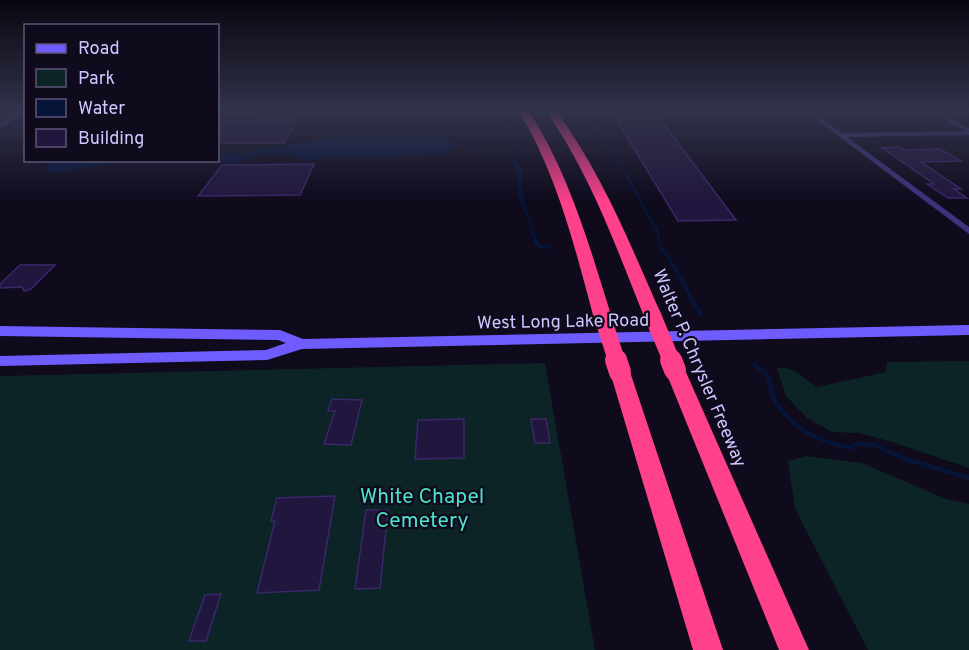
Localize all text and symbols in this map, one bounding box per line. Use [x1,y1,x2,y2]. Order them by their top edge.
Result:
legend [24,24,219,162]
text: Road [78,38,120,61]
text: Park [78,68,115,91]
text: Water [78,98,125,121]
text: Building [78,128,144,151]
street label: Walter P. Chrysler Freeway [646,266,751,471]
street label: West Long Lake Road [477,309,649,336]
park label: White Chapel Cemetery [360,484,484,535]

